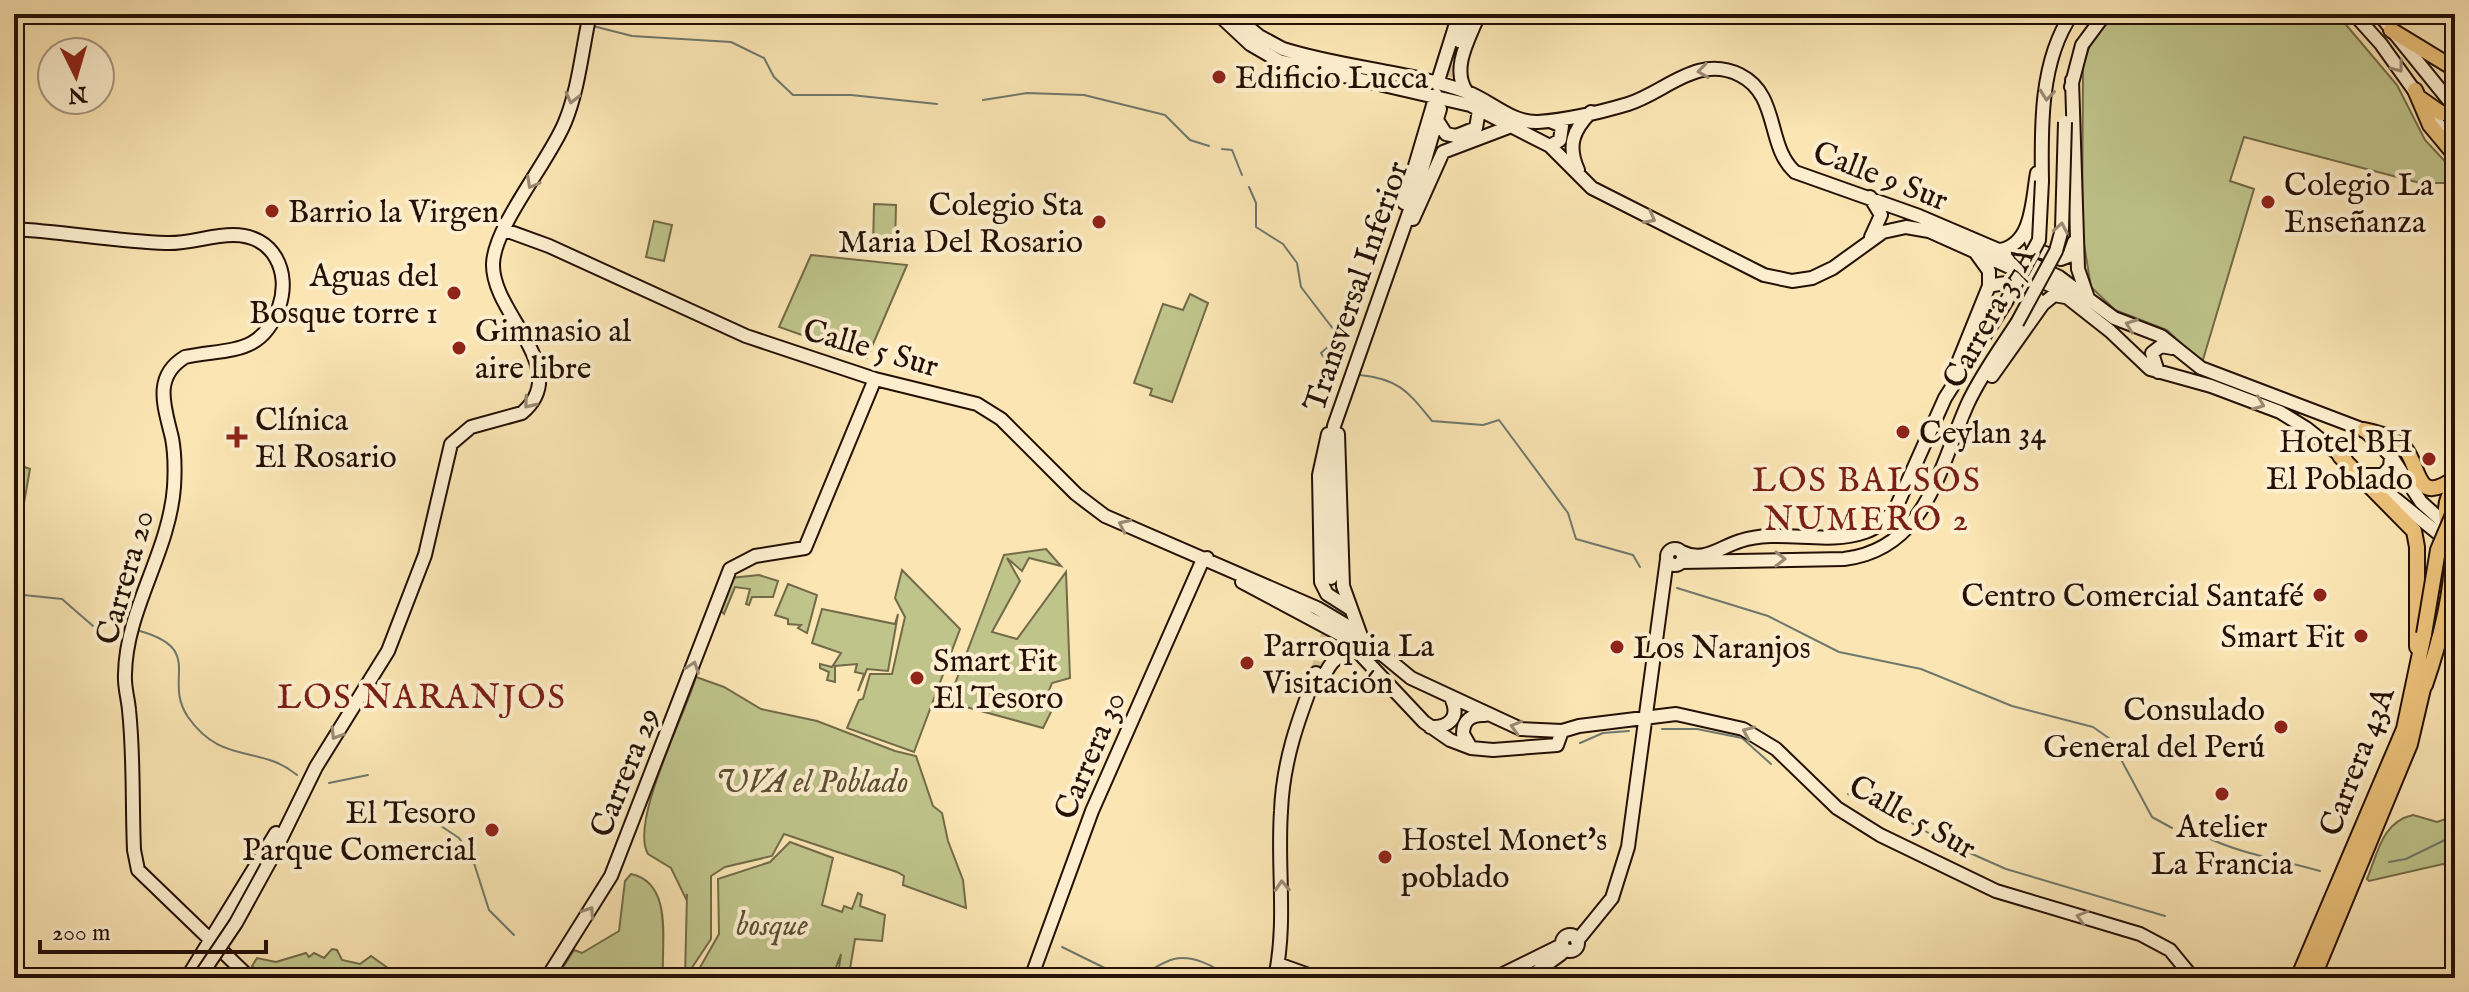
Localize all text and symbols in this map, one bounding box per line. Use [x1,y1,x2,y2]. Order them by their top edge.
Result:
north arrow [36,36,116,116]
one-way arrow [2388,58,2402,72]
place label: Edificio Lucca [1235,59,1429,100]
one-way arrow [1696,62,1710,79]
marker: Edificio Lucca [1210,68,1228,86]
text: N [67,79,89,109]
one-way arrow [2038,89,2055,102]
one-way arrow [564,91,581,105]
street label: Calle 9 Sur [1807,133,1954,222]
street label: Transversal Inferior [1295,156,1419,417]
place label: Colegio La Enseñanza [2284,166,2434,244]
one-way arrow [526,174,542,188]
place label: Colegio Sta Maria Del Rosario [838,186,1083,264]
place label: Barrio la Virgen [288,193,499,234]
marker: Colegio La Enseñanza [2259,193,2277,211]
marker: Barrio la Virgen [263,202,281,220]
one-way arrow [1642,209,1657,224]
marker: Colegio Sta Maria Del Rosario [1090,213,1108,231]
one-way arrow [2052,221,2069,235]
street label: Carrera 37A [1934,239,2047,396]
place label: Aguas del Bosque torre 1 [249,257,438,335]
marker: Aguas del Bosque torre 1 [445,284,463,302]
street label: Calle 5 Sur [798,311,943,388]
place label: Gimnasio al aire libre [475,312,631,390]
one-way arrow [2125,318,2139,335]
marker: Gimnasio al aire libre [450,339,468,357]
one-way arrow [524,394,539,409]
one-way arrow [2251,394,2265,411]
place label: Clínica El Rosario [255,401,397,479]
place label: Ceylan 34 [1919,414,2047,455]
marker: Ceylan 34 [1894,423,1912,441]
place label: Hotel BH El Poblado [2266,423,2413,501]
marker: Clínica El Rosario [226,426,248,448]
marker: Hotel BH El Poblado [2420,450,2438,468]
district label: LOS BALSOS NUMERO 2 [1752,460,1982,542]
street label: Carrera 20 [88,506,165,650]
one-way arrow [1117,519,1132,535]
one-way arrow [1774,550,1787,568]
place label: Centro Comercial Santafé [1961,577,2304,618]
marker: Centro Comercial Santafé [2311,586,2329,604]
place label: Smart Fit [2221,618,2345,659]
place label: Parroquia La Visitación [1262,627,1434,705]
marker: Smart Fit [2352,627,2370,645]
place label: Los Naranjos [1633,629,1811,670]
marker: Los Naranjos [1608,638,1626,656]
place label: Smart Fit El Tesoro [933,642,1064,720]
marker: Parroquia La Visitación [1238,654,1256,672]
one-way arrow [684,660,700,674]
marker: Smart Fit El Tesoro [908,669,926,687]
district label: LOS NARANJOS [277,677,567,720]
street label: Carrera 43A [2311,680,2406,842]
street label: Carrera 30 [1046,686,1137,826]
place label: Consulado General del Perú [2043,691,2265,769]
street label: Carrera 29 [582,702,671,844]
marker: Consulado General del Perú [2272,718,2290,736]
one-way arrow [1510,720,1523,736]
one-way arrow [331,725,346,740]
one-way arrow [1742,726,1756,742]
park label: UVA el Poblado [715,763,909,804]
street label: Calle 5 Sur [1841,767,1983,870]
marker: Atelier La Francia [2213,785,2231,803]
place label: El Tesoro Parque Comercial [242,794,476,872]
place label: Atelier La Francia [2151,808,2293,886]
marker: El Tesoro Parque Comercial [483,821,501,839]
place label: Hostel Monet's poblado [1401,821,1607,899]
marker: Hostel Monet's poblado [1376,848,1394,866]
one-way arrow [1274,879,1291,892]
scale bar [40,904,266,954]
one-way arrow [579,906,594,921]
park label: bosque [736,906,808,947]
one-way arrow [2076,910,2090,926]
text: 200 m [52,918,111,949]

